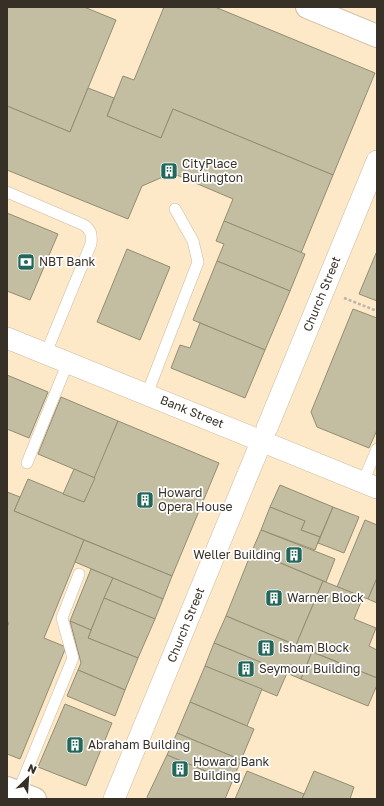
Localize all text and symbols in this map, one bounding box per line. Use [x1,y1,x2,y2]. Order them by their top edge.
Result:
place label: CityPlace Burlington [182,156,243,185]
building icon: CityPlace Burlington [159,161,179,181]
bank icon: NBT Bank [16,252,36,272]
place label: NBT Bank [39,254,96,269]
street label: Church Street [300,254,344,334]
street label: Bank Street [158,392,226,431]
place label: Howard Opera House [158,485,233,514]
building icon: Howard Opera House [135,490,155,510]
building icon: Weller Building [284,545,304,565]
place label: Weller Building [193,547,281,562]
street label: Church Street [164,585,208,665]
building icon: Warner Block [264,588,284,608]
place label: Warner Block [287,590,364,605]
building icon: Isham Block [256,638,276,658]
place label: Isham Block [279,640,349,655]
building icon: Seymour Building [236,659,256,679]
place label: Seymour Building [259,661,360,676]
building icon: Abraham Building [65,735,85,755]
place label: Abraham Building [88,737,190,752]
place label: Howard Bank Building [193,754,270,783]
north arrow [8,758,48,798]
building icon: Howard Bank Building [170,759,190,779]
text: N [26,761,39,776]

